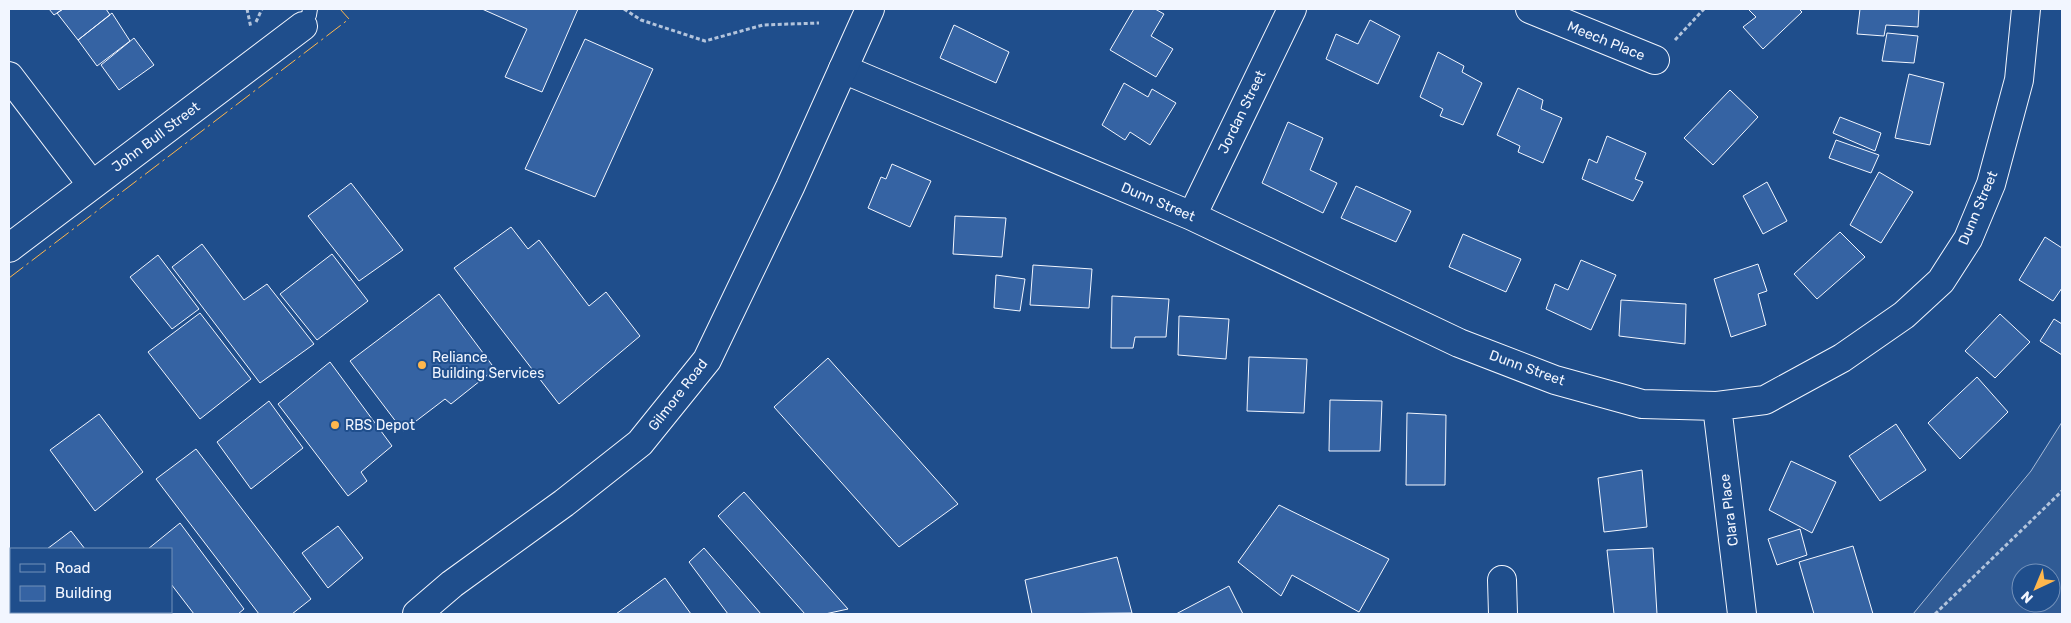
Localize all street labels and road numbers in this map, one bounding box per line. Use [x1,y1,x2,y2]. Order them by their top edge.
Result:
street label: Meech Place [1565,18,1647,64]
street label: Jordan Street [1215,67,1270,156]
street label: John Bull Street [109,98,204,176]
street label: Dunn Street [1955,168,2001,248]
street label: Dunn Street [1118,179,1198,225]
street label: Dunn Street [1487,347,1567,390]
street label: Gilmore Road [645,356,711,434]
street label: Clara Place [1716,473,1742,547]

